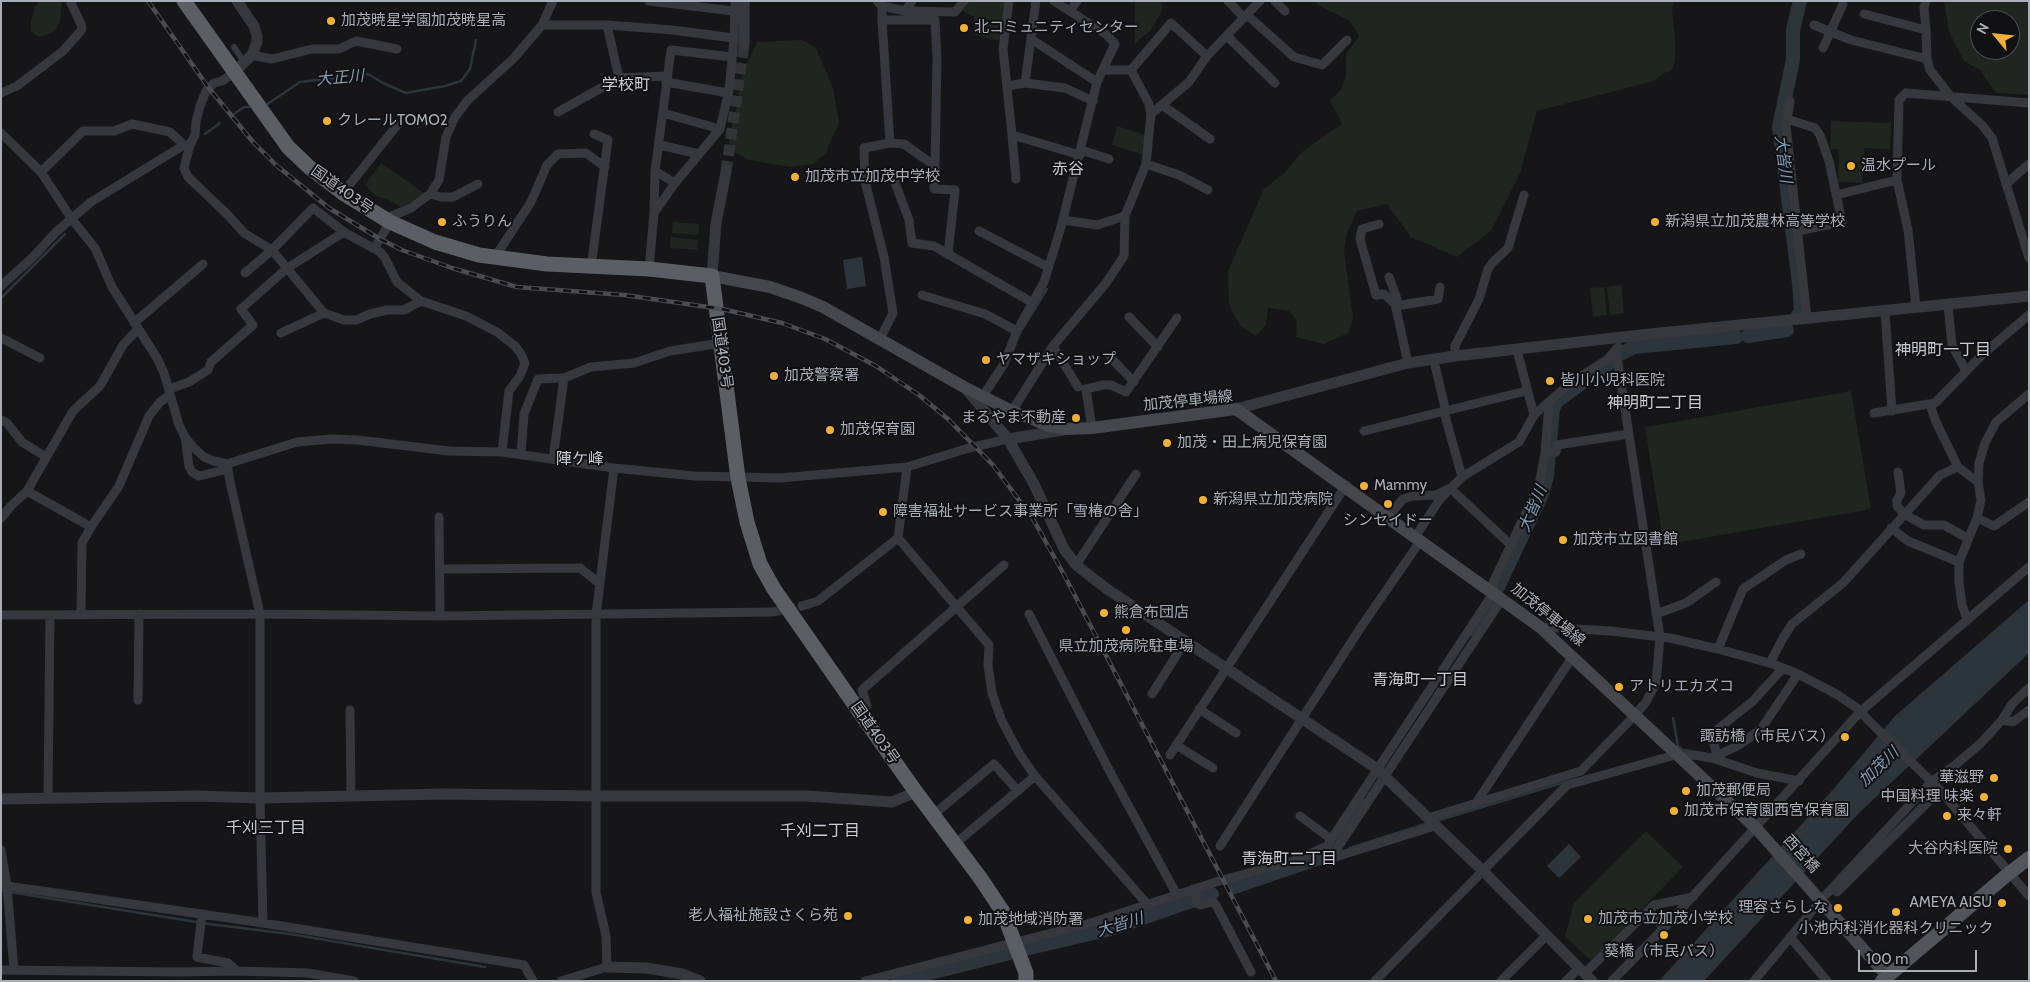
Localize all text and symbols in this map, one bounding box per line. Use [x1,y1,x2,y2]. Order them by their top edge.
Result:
north arrow [1970,10,2020,60]
place label: 加茂暁星学園加茂暁星高 [341,12,506,30]
marker: 加茂暁星学園加茂暁星高 [325,15,337,27]
place label: 北コミュニティセンター [974,19,1139,37]
text: N [1972,20,1993,37]
marker: 北コミュニティセンター [958,22,970,34]
water label: 大正川 [315,66,365,90]
district label: 学校町 [602,75,650,95]
place label: クレールTOMO2 [337,112,448,130]
marker: クレールTOMO2 [321,115,333,127]
water label: 大皆川 [1771,134,1795,184]
place label: 温水プール [1861,157,1936,175]
district label: 赤谷 [1052,159,1084,179]
marker: 温水プール [1845,160,1857,172]
street label: 国道403号 [307,162,377,218]
place label: 加茂市立加茂中学校 [805,168,940,186]
marker: 加茂市立加茂中学校 [789,171,801,183]
place label: ふうりん [452,213,512,231]
place label: 新潟県立加茂農林高等学校 [1665,213,1845,231]
marker: ふうりん [436,216,448,228]
marker: 新潟県立加茂農林高等学校 [1649,216,1661,228]
street label: 国道403号 [708,316,736,390]
district label: 神明町一丁目 [1895,340,1991,360]
place label: ヤマザキショップ [996,351,1116,369]
marker: ヤマザキショップ [980,354,992,366]
place label: 加茂警察署 [784,367,859,385]
marker: 加茂警察署 [768,370,780,382]
place label: 皆川小児科医院 [1560,372,1665,390]
marker: 皆川小児科医院 [1544,375,1556,387]
street label: 加茂停車場線 [1142,387,1234,415]
district label: 神明町二丁目 [1607,393,1703,413]
place label: まるやま不動産 [961,409,1066,427]
marker: まるやま不動産 [1070,412,1082,424]
place label: 加茂保育園 [840,421,915,439]
marker: 加茂保育園 [824,424,836,436]
place label: 加茂・田上病児保育園 [1177,434,1327,452]
marker: 加茂・田上病児保育園 [1161,437,1173,449]
district label: 陣ケ峰 [556,449,604,469]
place label: Mammy [1374,477,1427,495]
marker: Mammy [1358,480,1370,492]
water label: 大皆川 [1515,483,1551,535]
place label: 新潟県立加茂病院 [1213,491,1333,509]
marker: 新潟県立加茂病院 [1197,494,1209,506]
marker: シンセイドー [1382,498,1394,510]
place label: 障害福祉サービス事業所「雪椿の舎」 [893,503,1148,521]
marker: 障害福祉サービス事業所「雪椿の舎」 [877,506,889,518]
place label: シンセイドー [1343,512,1433,530]
place label: 加茂市立図書館 [1573,531,1678,549]
marker: 加茂市立図書館 [1557,534,1569,546]
street label: 加茂停車場線 [1507,580,1589,650]
place label: 熊倉布団店 [1114,604,1189,622]
marker: 熊倉布団店 [1098,607,1110,619]
marker: 県立加茂病院駐車場 [1120,624,1132,636]
place label: 県立加茂病院駐車場 [1059,638,1193,656]
district label: 青海町一丁目 [1372,670,1468,690]
place label: アトリエカズコ [1629,678,1734,696]
marker: アトリエカズコ [1613,681,1625,693]
street label: 国道403号 [847,698,903,768]
place label: 諏訪橋（市民バス） [1700,728,1835,746]
marker: 諏訪橋（市民バス） [1839,731,1851,743]
water label: 加茂川 [1855,743,1903,791]
place label: 華滋野 [1939,769,1984,787]
marker: 華滋野 [1988,772,2000,784]
place label: 加茂郵便局 [1696,782,1771,800]
marker: 加茂郵便局 [1680,785,1692,797]
place label: 中国料理 味楽 [1881,788,1974,806]
marker: 中国料理 味楽 [1978,791,1990,803]
place label: 加茂市保育園西宮保育園 [1684,802,1849,820]
marker: 加茂市保育園西宮保育園 [1668,805,1680,817]
place label: 来々軒 [1957,807,2002,825]
marker: 来々軒 [1941,810,1953,822]
district label: 千刈三丁目 [226,818,306,838]
district label: 千刈二丁目 [780,821,860,841]
street label: 西宮橋 [1779,831,1823,877]
place label: 大谷内科医院 [1908,840,1998,858]
marker: 大谷内科医院 [2002,843,2014,855]
district label: 青海町二丁目 [1241,849,1337,869]
place label: AMEYA AISU [1910,894,1992,912]
marker: AMEYA AISU [1996,897,2008,909]
place label: 理容さらしな [1738,899,1828,917]
marker: 理容さらしな [1832,902,1844,914]
marker: 小池内科消化器科クリニック [1890,906,1902,918]
place label: 老人福祉施設さくら苑 [688,907,838,925]
water label: 大皆川 [1094,909,1146,941]
marker: 老人福祉施設さくら苑 [842,910,854,922]
place label: 加茂市立加茂小学校 [1598,910,1733,928]
place label: 加茂地域消防署 [978,911,1083,929]
marker: 加茂市立加茂小学校 [1582,913,1594,925]
marker: 加茂地域消防署 [962,914,974,926]
place label: 小池内科消化器科クリニック [1799,920,1993,938]
marker: 葵橋（市民バス） [1658,929,1670,941]
scale bar [1860,940,1979,972]
place label: 葵橋（市民バス） [1604,943,1724,961]
text: 100 m [1866,950,1908,968]

